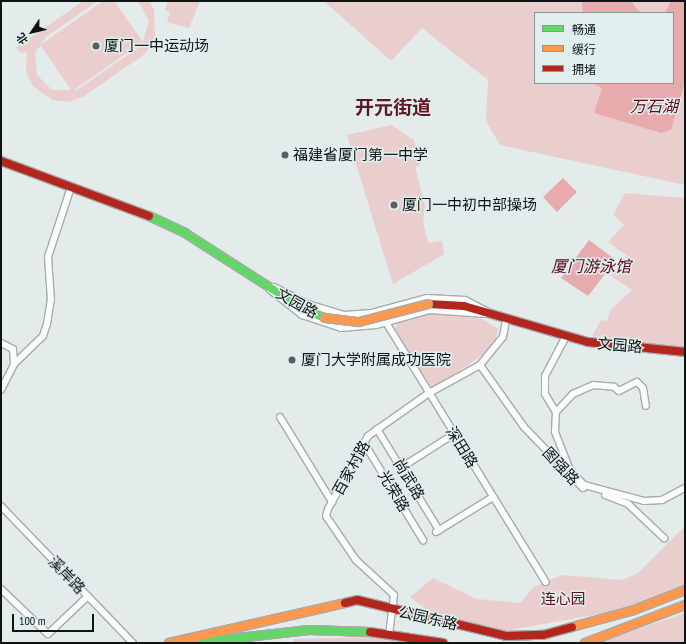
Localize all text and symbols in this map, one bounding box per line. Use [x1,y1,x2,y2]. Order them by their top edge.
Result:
north arrow [12,12,52,52]
legend [534,12,674,84]
text: 畅通 [572,22,596,37]
text: 北 [13,30,31,47]
place label: 厦门一中运动场 [104,37,209,55]
marker: 厦门一中运动场 [91,41,101,51]
text: 缓行 [572,42,596,57]
text: 拥堵 [572,62,596,77]
water label: 万石湖 [630,96,678,116]
district label: 开元街道 [355,97,431,119]
place label: 福建省厦门第一中学 [293,146,428,164]
marker: 福建省厦门第一中学 [280,150,290,160]
place label: 厦门一中初中部操场 [402,196,537,214]
marker: 厦门一中初中部操场 [389,200,399,210]
water label: 厦门游泳馆 [551,256,631,276]
street label: 文园路 [273,284,321,322]
street label: 文园路 [597,334,643,356]
place label: 厦门大学附属成功医院 [301,351,451,369]
marker: 厦门大学附属成功医院 [286,354,298,366]
street label: 深田路 [442,423,482,471]
street label: 百家村路 [329,437,373,499]
street label: 图强路 [539,443,583,489]
street label: 尚武路 [390,455,428,503]
street label: 光荣路 [375,467,413,515]
street label: 溪岸路 [45,553,89,597]
park label: 连心园 [541,590,585,608]
street label: 公园东路 [397,602,459,634]
scale bar [14,606,96,632]
text: 100 m [19,613,46,628]

